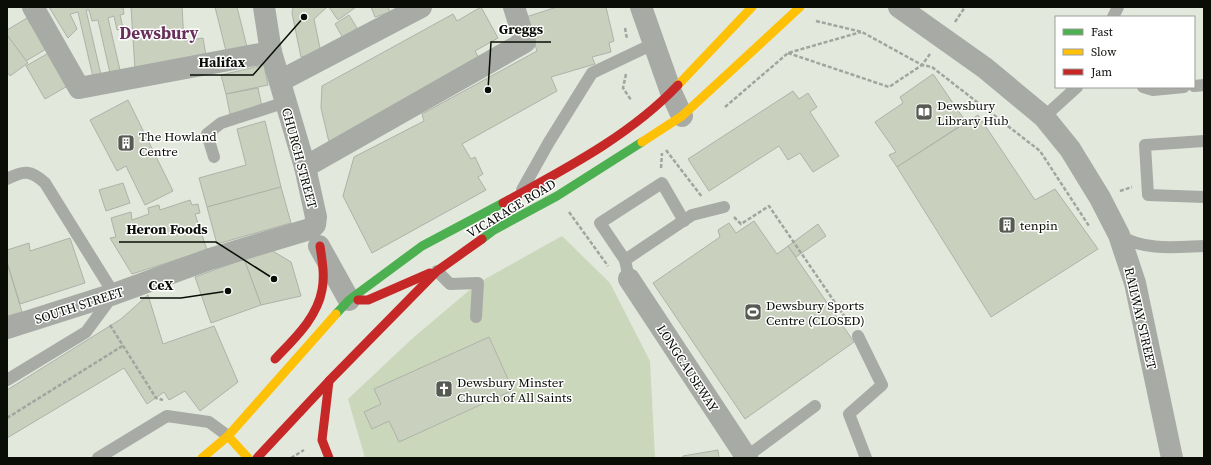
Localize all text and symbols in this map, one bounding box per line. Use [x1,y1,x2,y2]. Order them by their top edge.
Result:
callout: Greggs [491,16,551,42]
legend [1055,16,1195,88]
text: Greggs [499,19,544,39]
district label: Dewsbury [119,21,200,45]
text: Fast [1091,24,1113,40]
text: Slow [1091,44,1117,60]
callout: Halifax [190,49,253,75]
text: Halifax [198,52,246,72]
text: Jam [1090,64,1112,80]
place label: Dewsbury Library Hub [937,97,1008,129]
library icon: Dewsbury Library Hub [914,102,934,122]
street label: CHURCH STREET [278,106,321,211]
place label: The Howland Centre [139,128,217,160]
building icon: The Howland Centre [116,133,136,153]
street label: VICARAGE ROAD [464,175,559,242]
building icon: tenpin [997,215,1017,235]
callout: Heron Foods [119,216,216,242]
place label: tenpin [1020,217,1058,234]
text: Heron Foods [126,219,208,239]
street label: RAILWAY STREET [1121,265,1161,371]
callout: CeX [140,272,181,298]
text: CeX [149,275,174,295]
street label: SOUTH STREET [33,283,126,328]
place label: Dewsbury Sports Centre (CLOSED) [766,297,865,329]
sports icon: Dewsbury Sports Centre (CLOSED) [743,302,763,322]
street label: LONGCAUSEWAY [653,321,723,416]
place label: Dewsbury Minster Church of All Saints [457,374,572,406]
church icon: Dewsbury Minster Church of All Saints [434,379,454,399]

